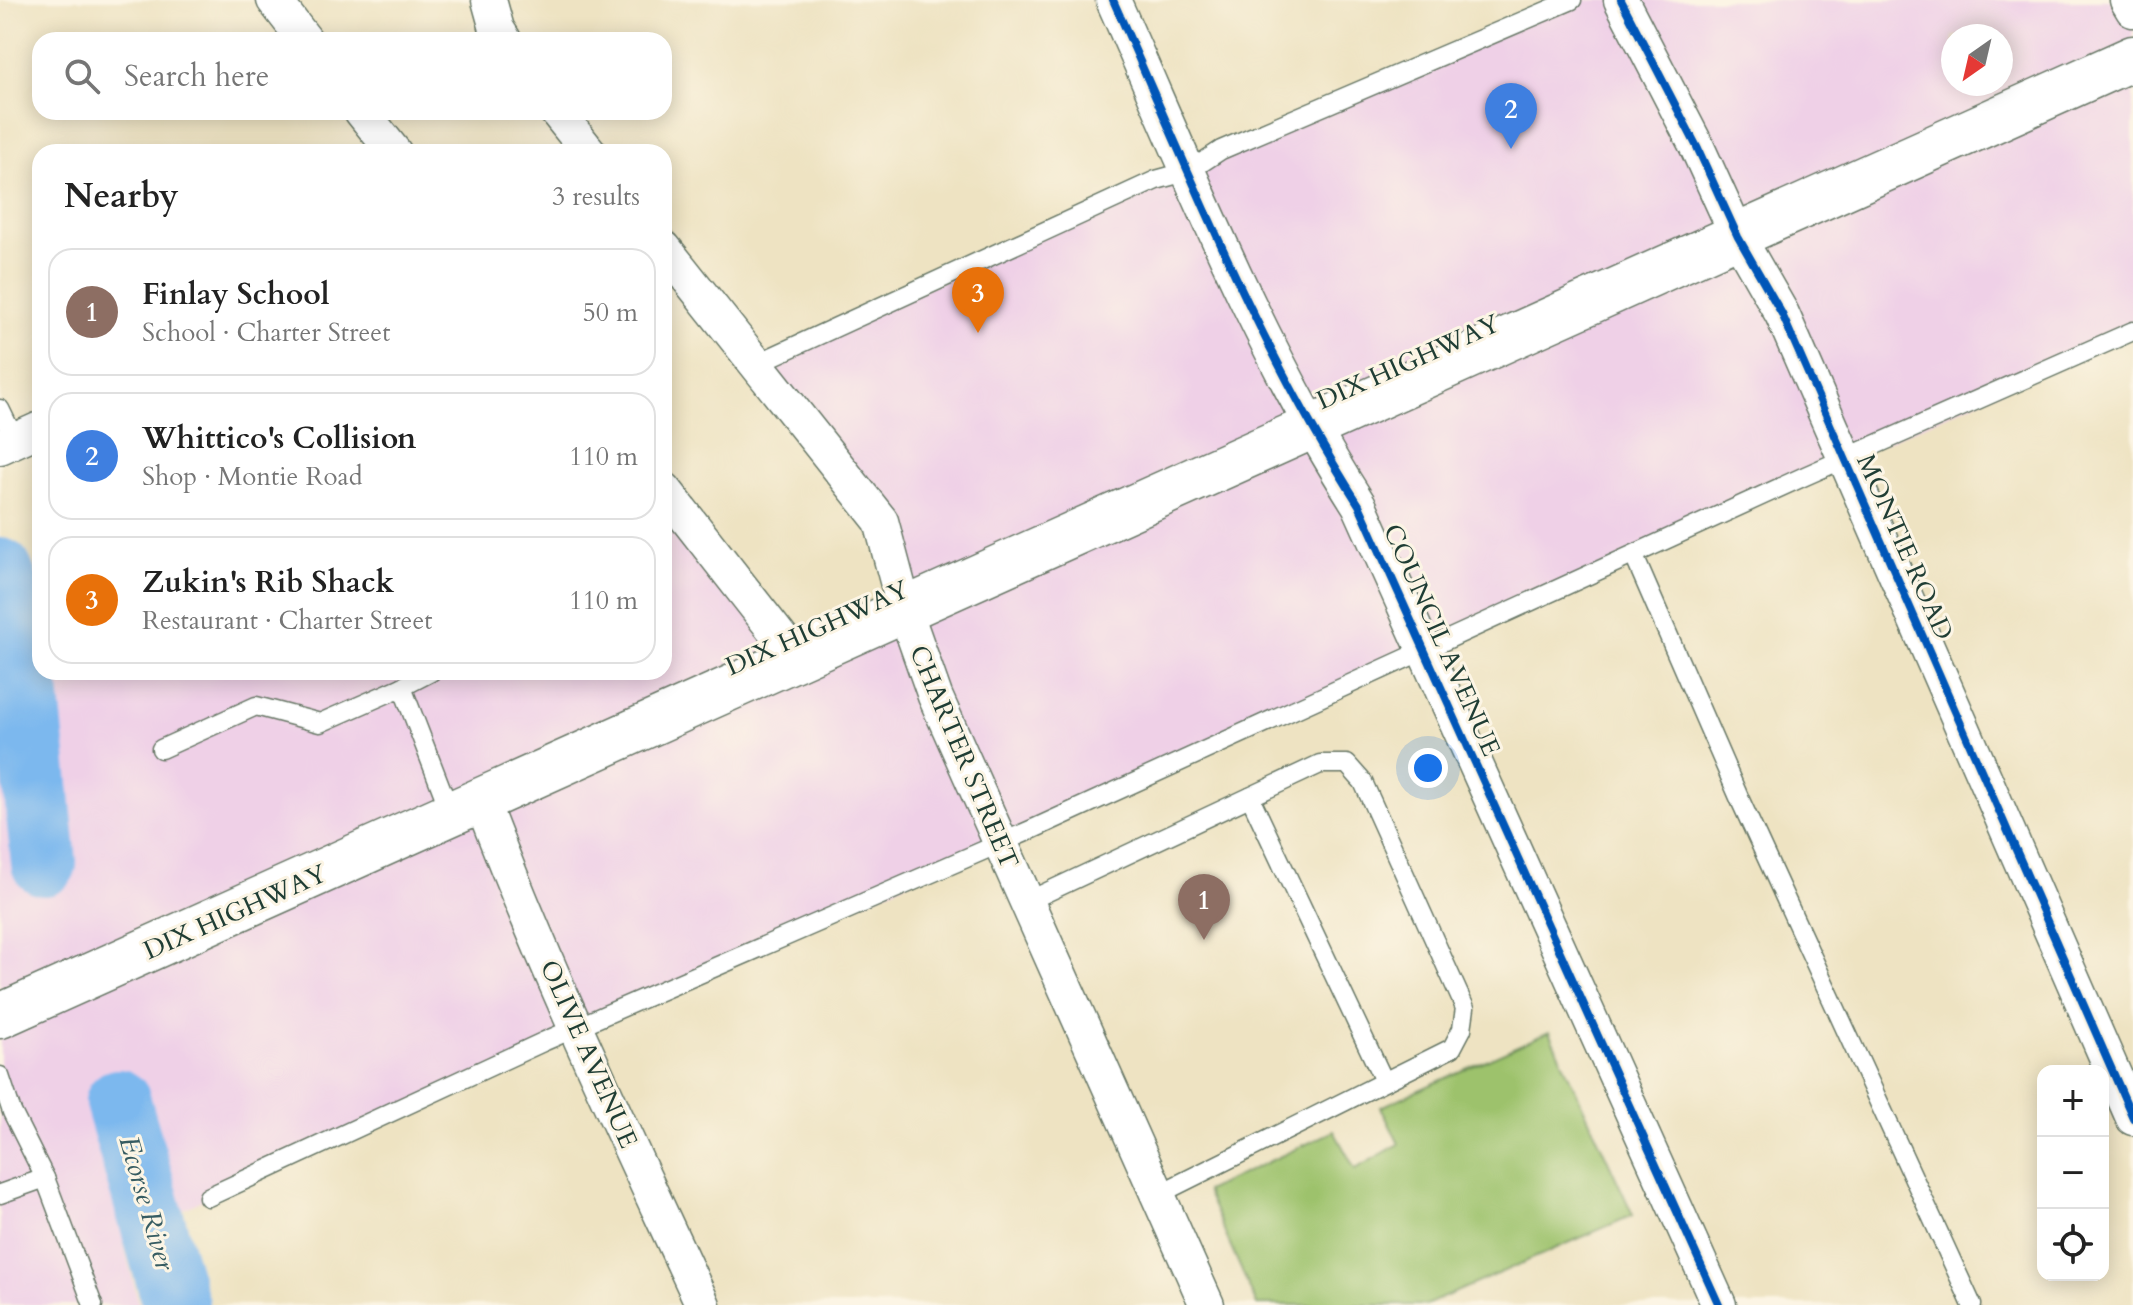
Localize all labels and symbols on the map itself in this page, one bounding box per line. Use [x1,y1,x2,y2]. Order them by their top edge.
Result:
north arrow [1941,24,2013,96]
pin: 2 [1485,83,1537,149]
pin: 3 [952,267,1004,333]
street label: DIX HIGHWAY [1311,306,1506,418]
street label: MONTIE ROAD [1848,448,1962,646]
street label: COUNCIL AVENUE [1375,519,1509,761]
street label: DIX HIGHWAY [720,572,915,684]
street label: CHARTER STREET [901,640,1027,874]
your location [1408,748,1448,788]
street label: DIX HIGHWAY [138,856,333,968]
pin: 1 [1178,874,1230,940]
street label: OLIVE AVENUE [532,954,646,1154]
water label: Ecorse River [110,1132,184,1275]

